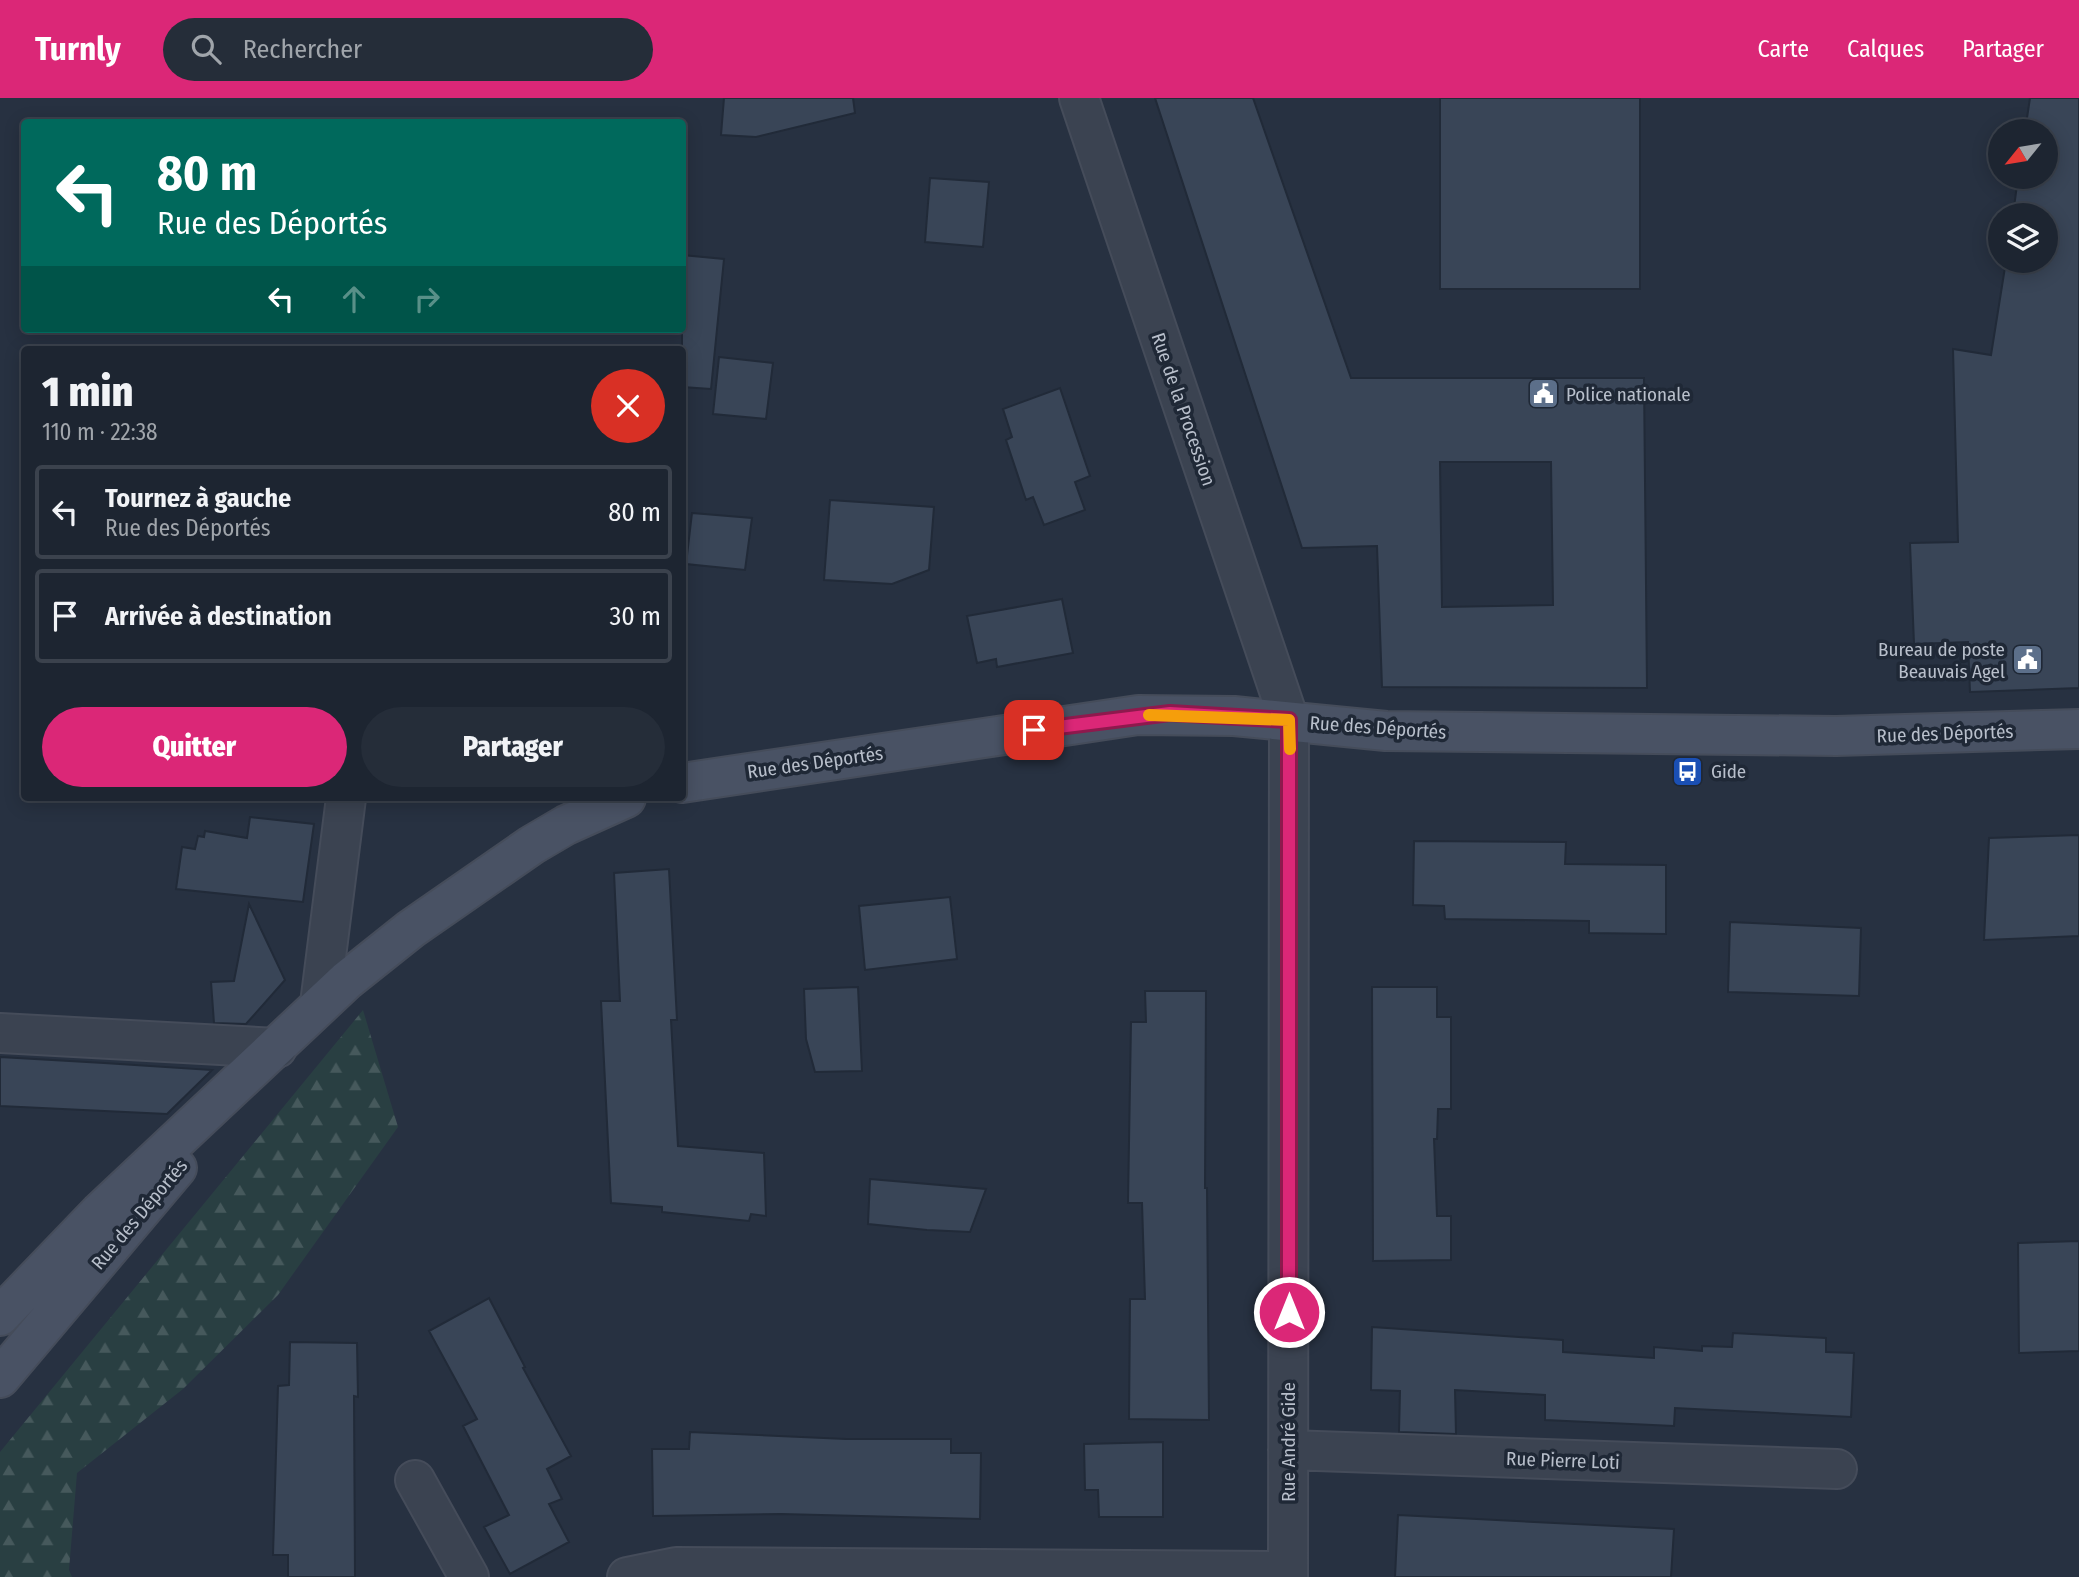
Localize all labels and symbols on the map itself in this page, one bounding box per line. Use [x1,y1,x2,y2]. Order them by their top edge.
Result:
north arrow [1988,119,2058,189]
street label: Rue de la Procession [1147,330,1221,489]
public building icon: Police nationale [1526,377,1560,411]
place label: Police nationale [1566,383,1691,406]
place label: Bureau de poste Beauvais Agel [1878,638,2005,683]
public building icon: Bureau de poste Beauvais Agel [2011,643,2045,677]
pin [1004,700,1064,760]
street label: Rue des Déportés [1309,711,1447,744]
street label: Rue des Déportés [1876,720,2014,747]
street label: Rue des Déportés [746,742,884,783]
bus stop icon: Gide [1671,754,1705,788]
place label: Gide [1711,760,1746,783]
street label: Rue des Déportés [87,1154,192,1274]
position arrow [1252,1275,1326,1349]
street label: Rue André Gide [1277,1382,1300,1502]
street label: Rue Pierre Loti [1506,1447,1620,1474]

